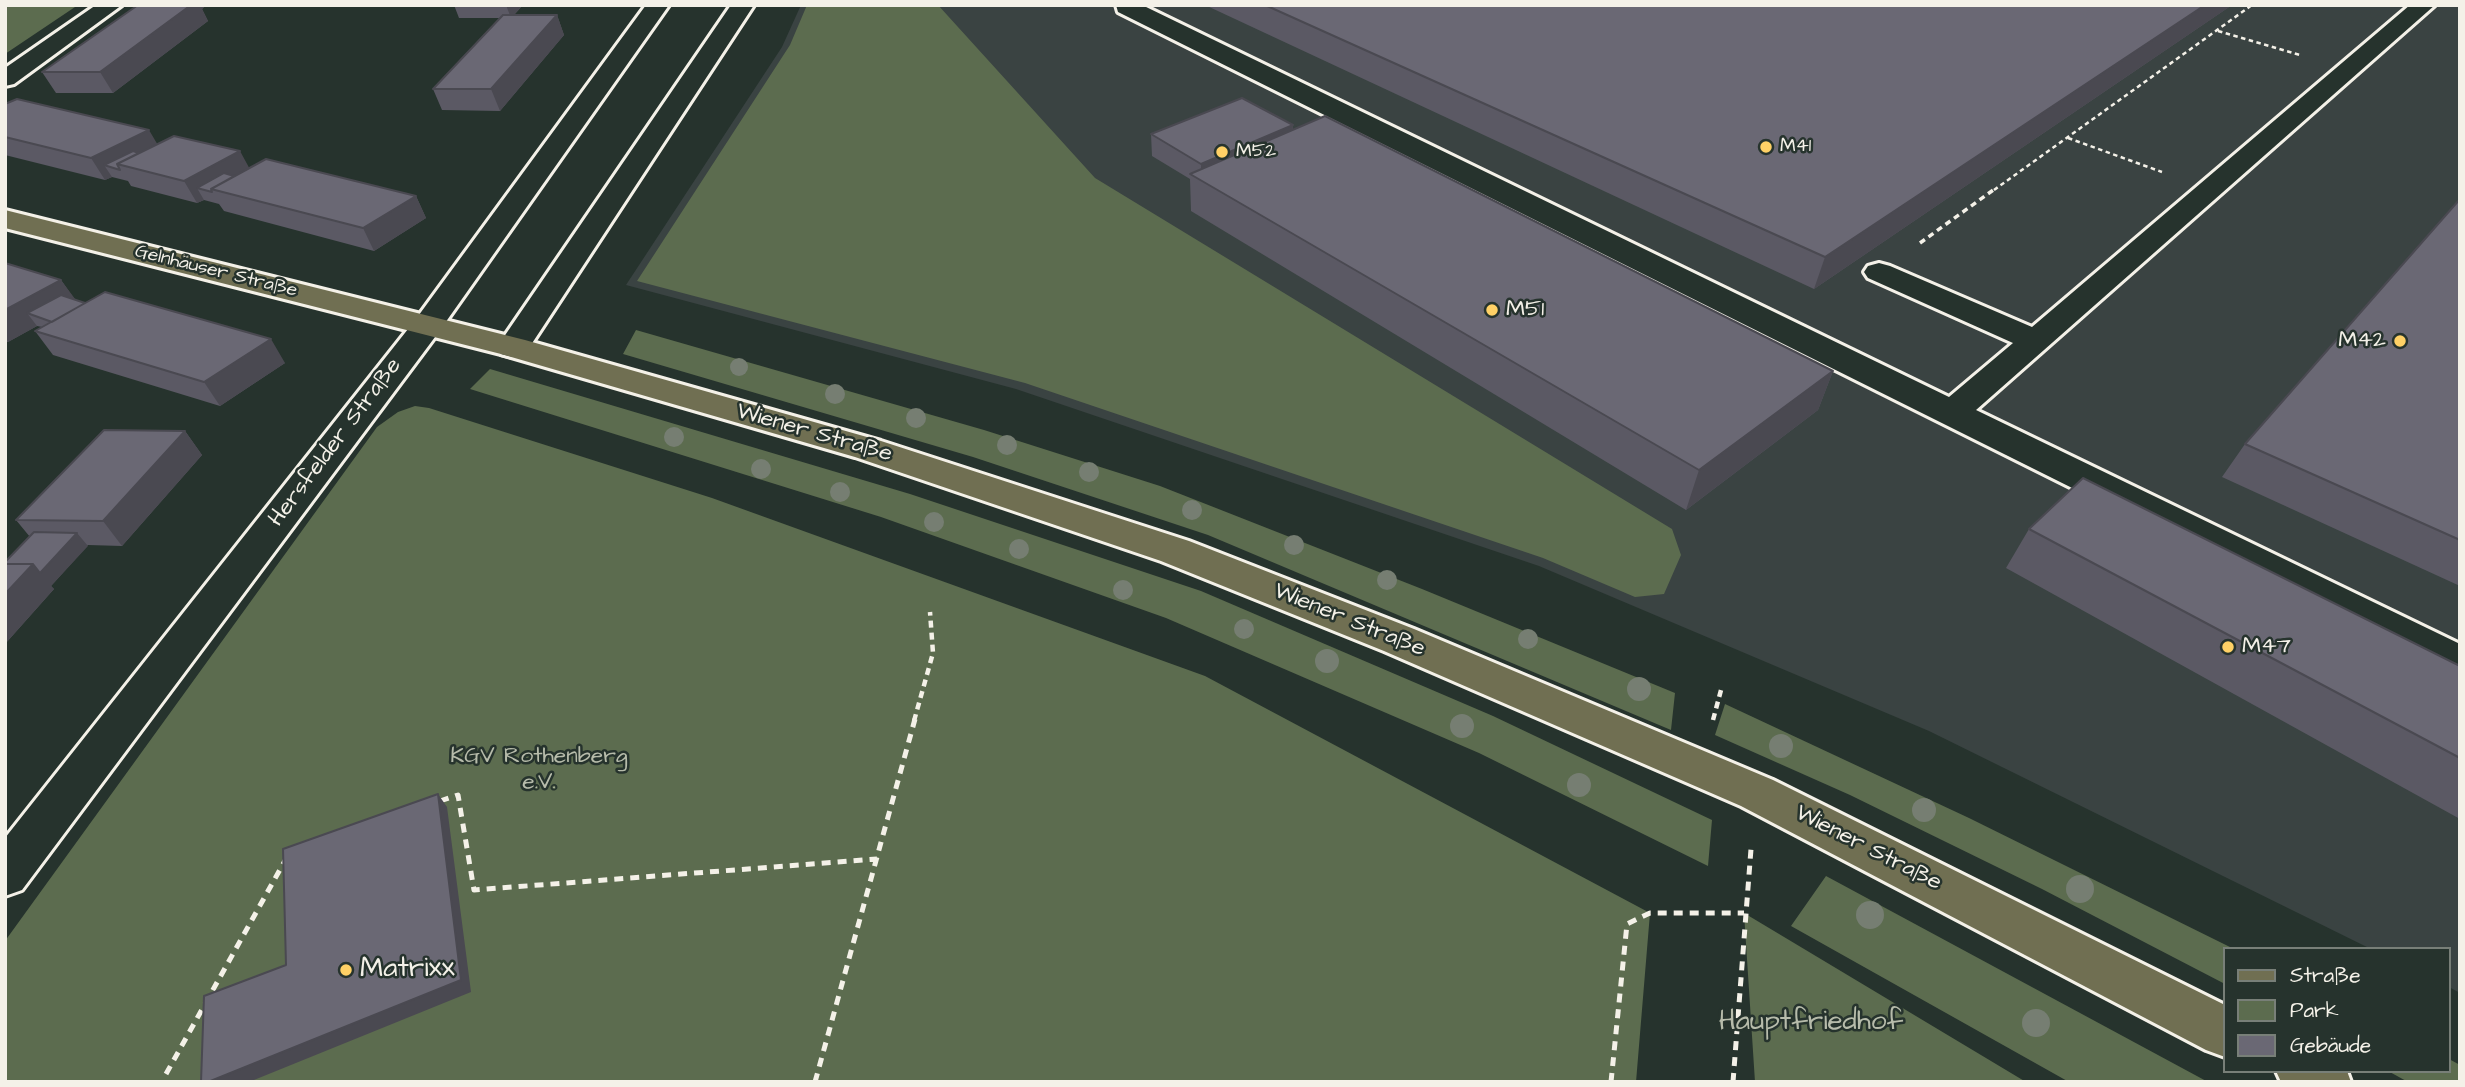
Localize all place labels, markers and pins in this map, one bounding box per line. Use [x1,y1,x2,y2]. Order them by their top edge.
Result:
place label: M41 [1780,136,1811,158]
marker: M41 [1758,139,1774,155]
place label: M52 [1236,141,1276,163]
marker: M52 [1214,144,1230,160]
place label: M51 [1506,296,1544,324]
marker: M51 [1484,302,1500,318]
place label: M42 [2338,327,2386,355]
marker: M42 [2392,333,2408,349]
place label: M47 [2242,633,2291,661]
marker: M47 [2220,639,2236,655]
place label: Matrixx [360,953,455,987]
marker: Matrixx [338,962,354,978]

